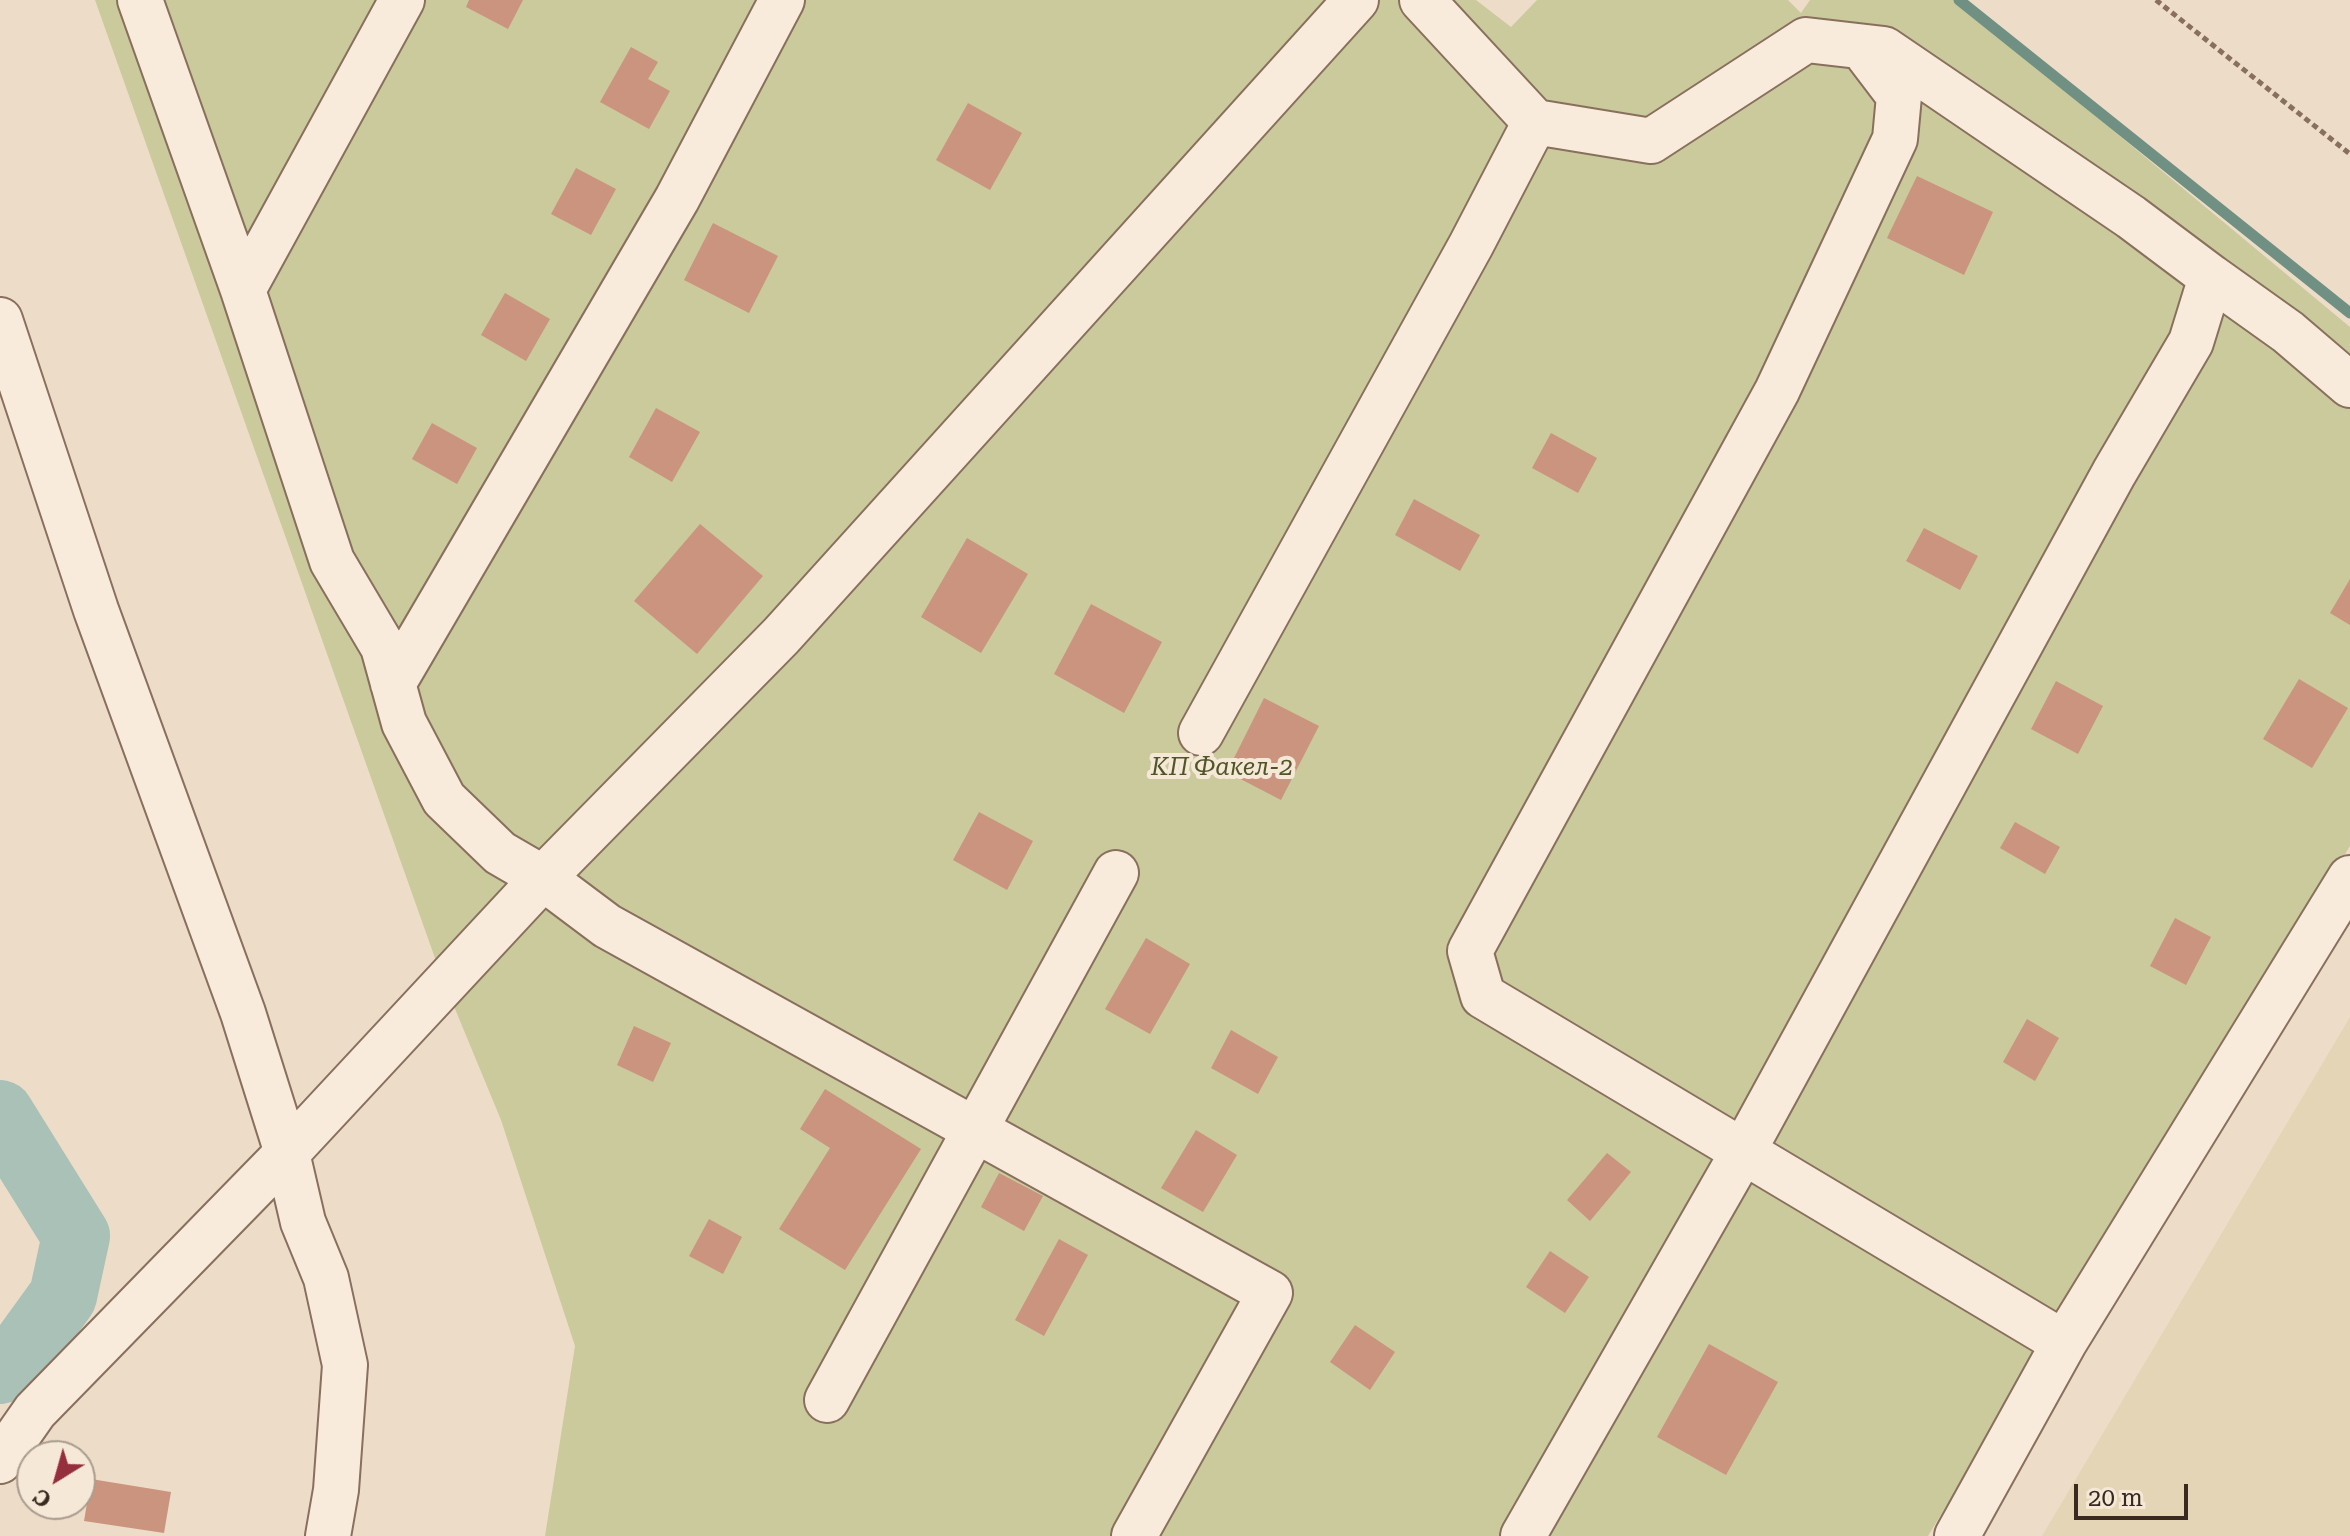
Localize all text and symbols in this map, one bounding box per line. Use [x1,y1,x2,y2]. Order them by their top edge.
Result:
park label: КП Факел-2 [1151,754,1293,782]
north arrow [16,1440,96,1520]
scale bar [2078,1468,2192,1518]
text: С [29,1483,56,1513]
text: 20 m [2088,1484,2143,1512]

